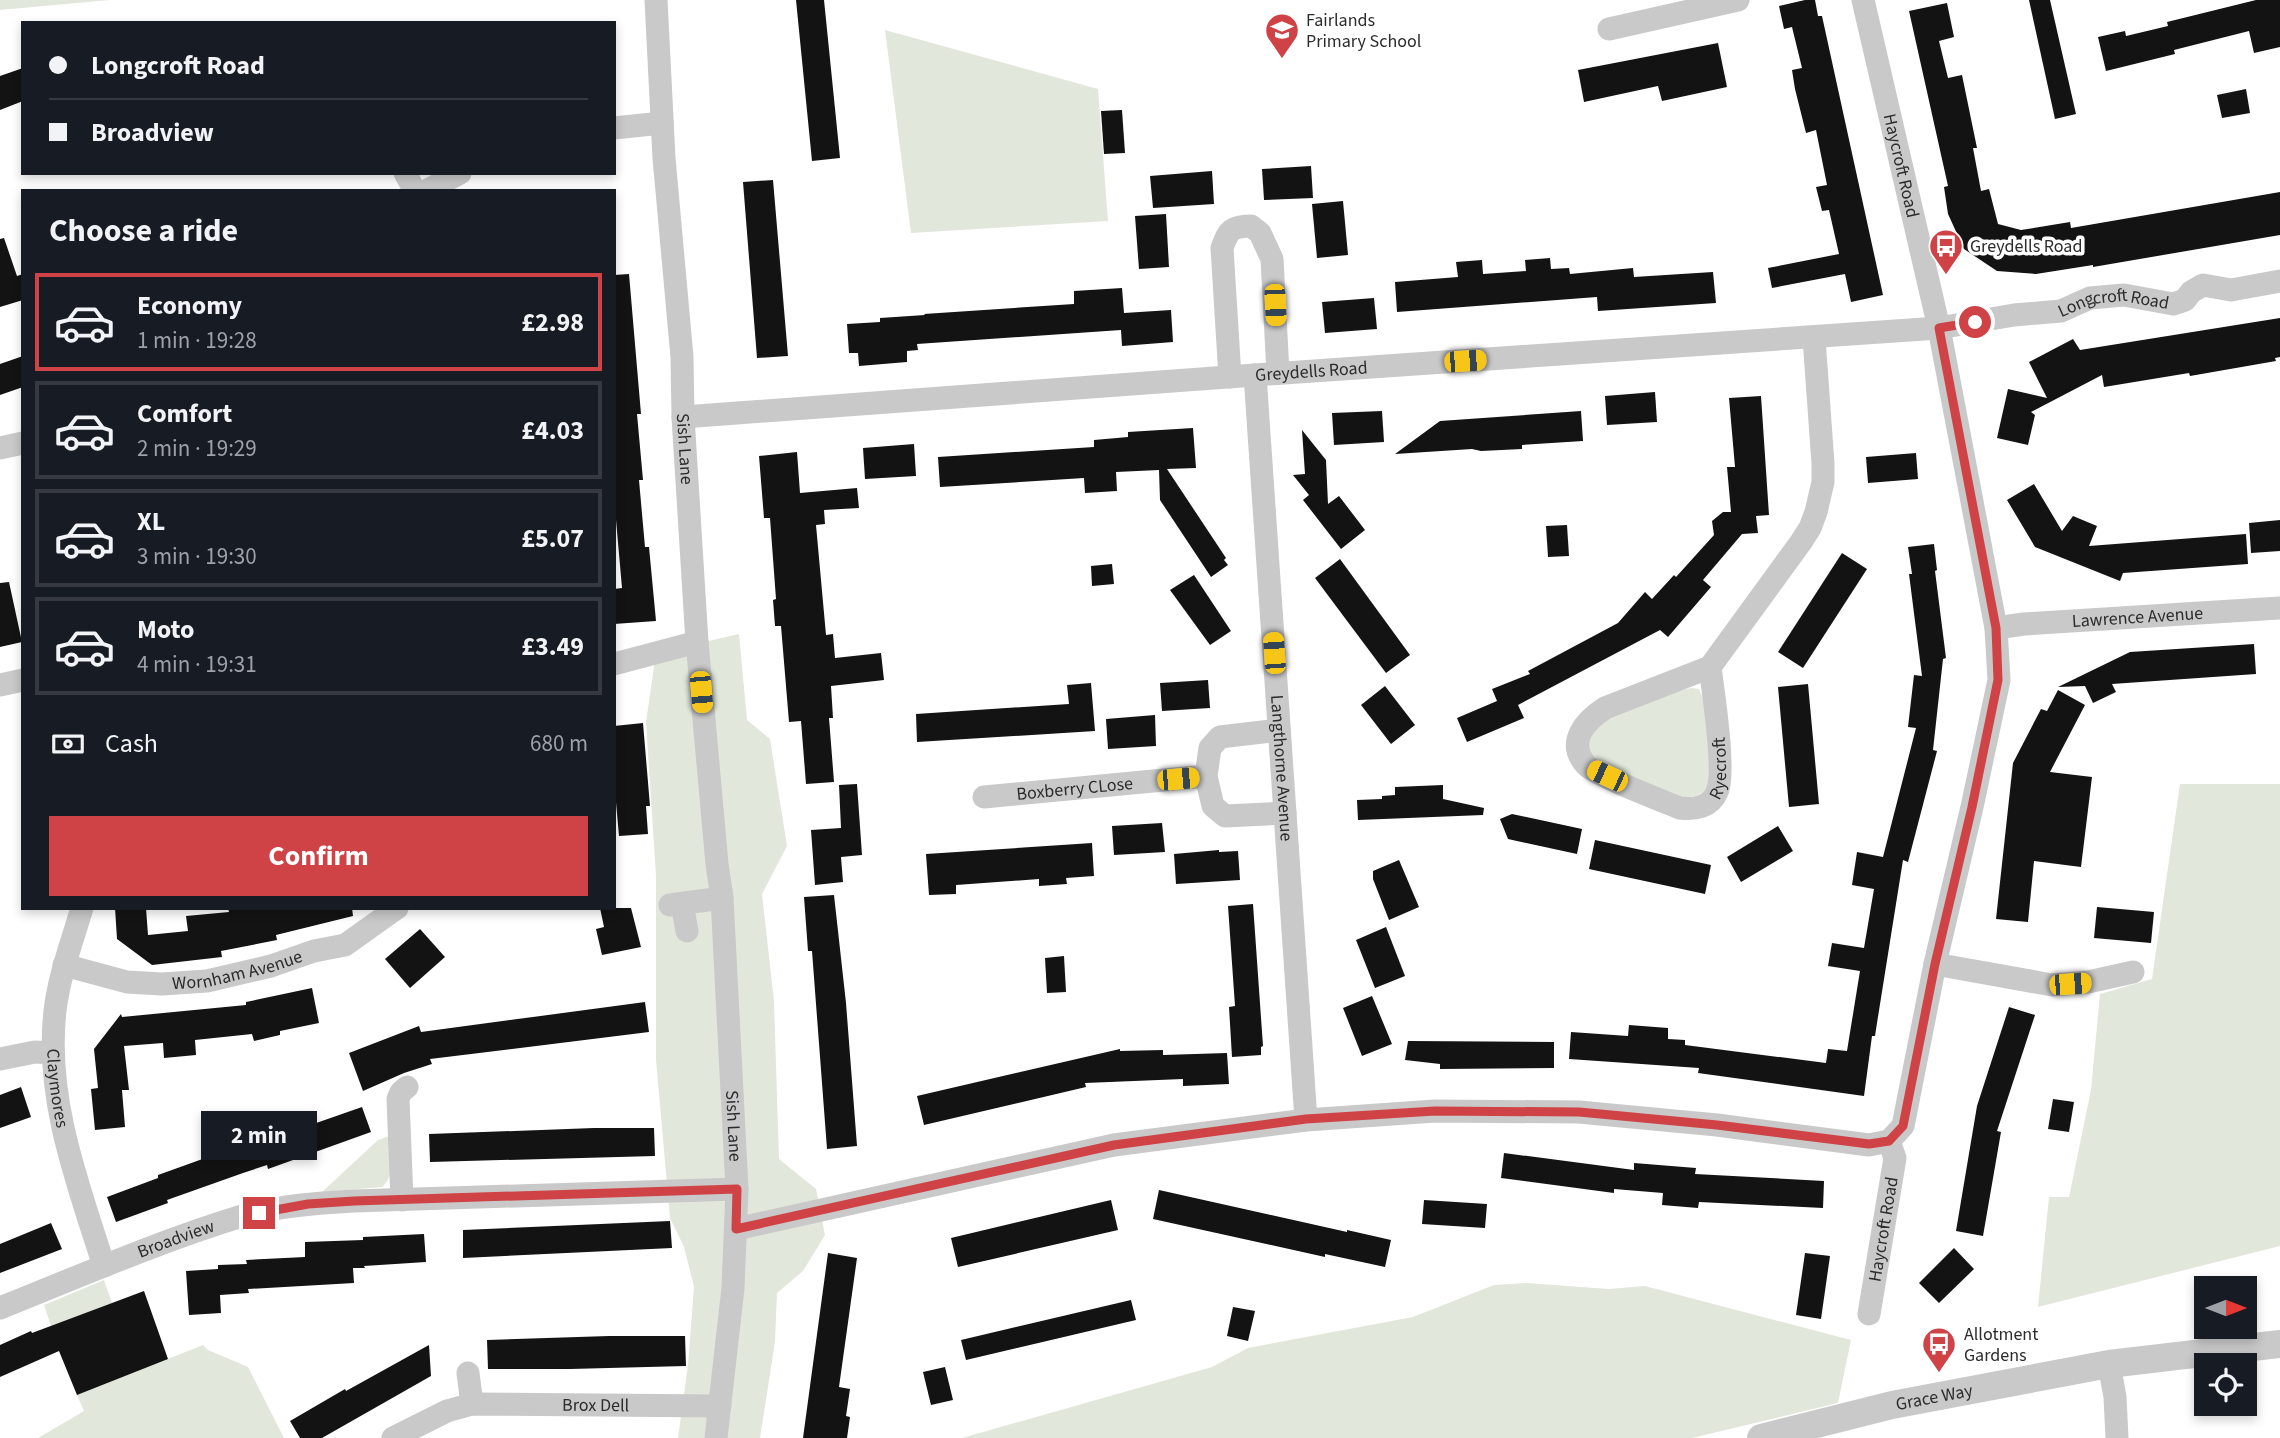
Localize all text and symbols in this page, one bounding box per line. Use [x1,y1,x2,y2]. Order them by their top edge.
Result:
place label: Fairlands Primary School [1306,8,1421,54]
school or university icon: Fairlands Primary School [1263,11,1301,60]
text: Longcroft Road [91,47,265,84]
street label: Haycroft Road [1877,111,1926,220]
text: Broadview [91,114,214,151]
text: Choose a ride [49,208,238,254]
bus stop icon: Greydells Road [1927,227,1965,276]
place label: Greydells Road [1970,234,2082,259]
street label: Longcroft Road [2054,282,2171,323]
car [1264,283,1287,327]
text: Economy [137,287,242,324]
icon: car [53,291,116,354]
text: £2.98 [521,304,584,341]
route start [1959,306,1991,338]
text: 1 min · 19:28 [137,324,257,357]
car [1444,349,1487,373]
street label: Greydells Road [1254,355,1368,387]
text: Comfort [137,395,232,432]
icon: car [53,399,116,462]
text: £4.03 [521,412,584,449]
street label: Sish Lane [670,412,700,486]
text: 2 min · 19:29 [137,432,257,465]
text: XL [137,503,165,540]
icon: car [53,507,116,570]
text: £5.07 [521,520,584,557]
text: 3 min · 19:30 [137,540,257,573]
street label: Lawrence Avenue [2071,600,2204,633]
text: Moto [137,611,194,648]
icon: car [53,615,116,678]
text: £3.49 [521,628,584,665]
car [1263,631,1286,675]
text: 4 min · 19:31 [137,648,257,681]
car [689,670,714,714]
street label: Langthorne Avenue [1264,694,1299,842]
icon: cash [49,725,87,763]
text: Cash [105,725,158,762]
text: 680 m [530,727,588,760]
street label: Ryecroft [1703,736,1733,804]
car [1584,758,1631,794]
car [1157,767,1200,791]
street label: Boxberry CLose [1015,770,1134,806]
button: Confirm [49,816,588,896]
street label: Wornham Avenue [171,944,306,996]
car [2049,972,2092,996]
street label: Claymores [41,1048,75,1130]
street label: Sish Lane [719,1090,748,1162]
callout: 2 min [201,1112,317,1160]
text: 2 min [231,1119,287,1152]
street label: Haycroft Road [1862,1175,1904,1284]
route end [243,1197,275,1229]
street label: Broadview [134,1213,218,1264]
north arrow [2194,1276,2258,1339]
map controls [2194,1276,2257,1416]
place label: Allotment Gardens [1964,1322,2038,1368]
bus stop icon: Allotment Gardens [1920,1325,1958,1374]
button: locate [2194,1353,2257,1416]
street label: Grace Way [1894,1377,1975,1417]
street label: Brox Dell [562,1392,629,1418]

